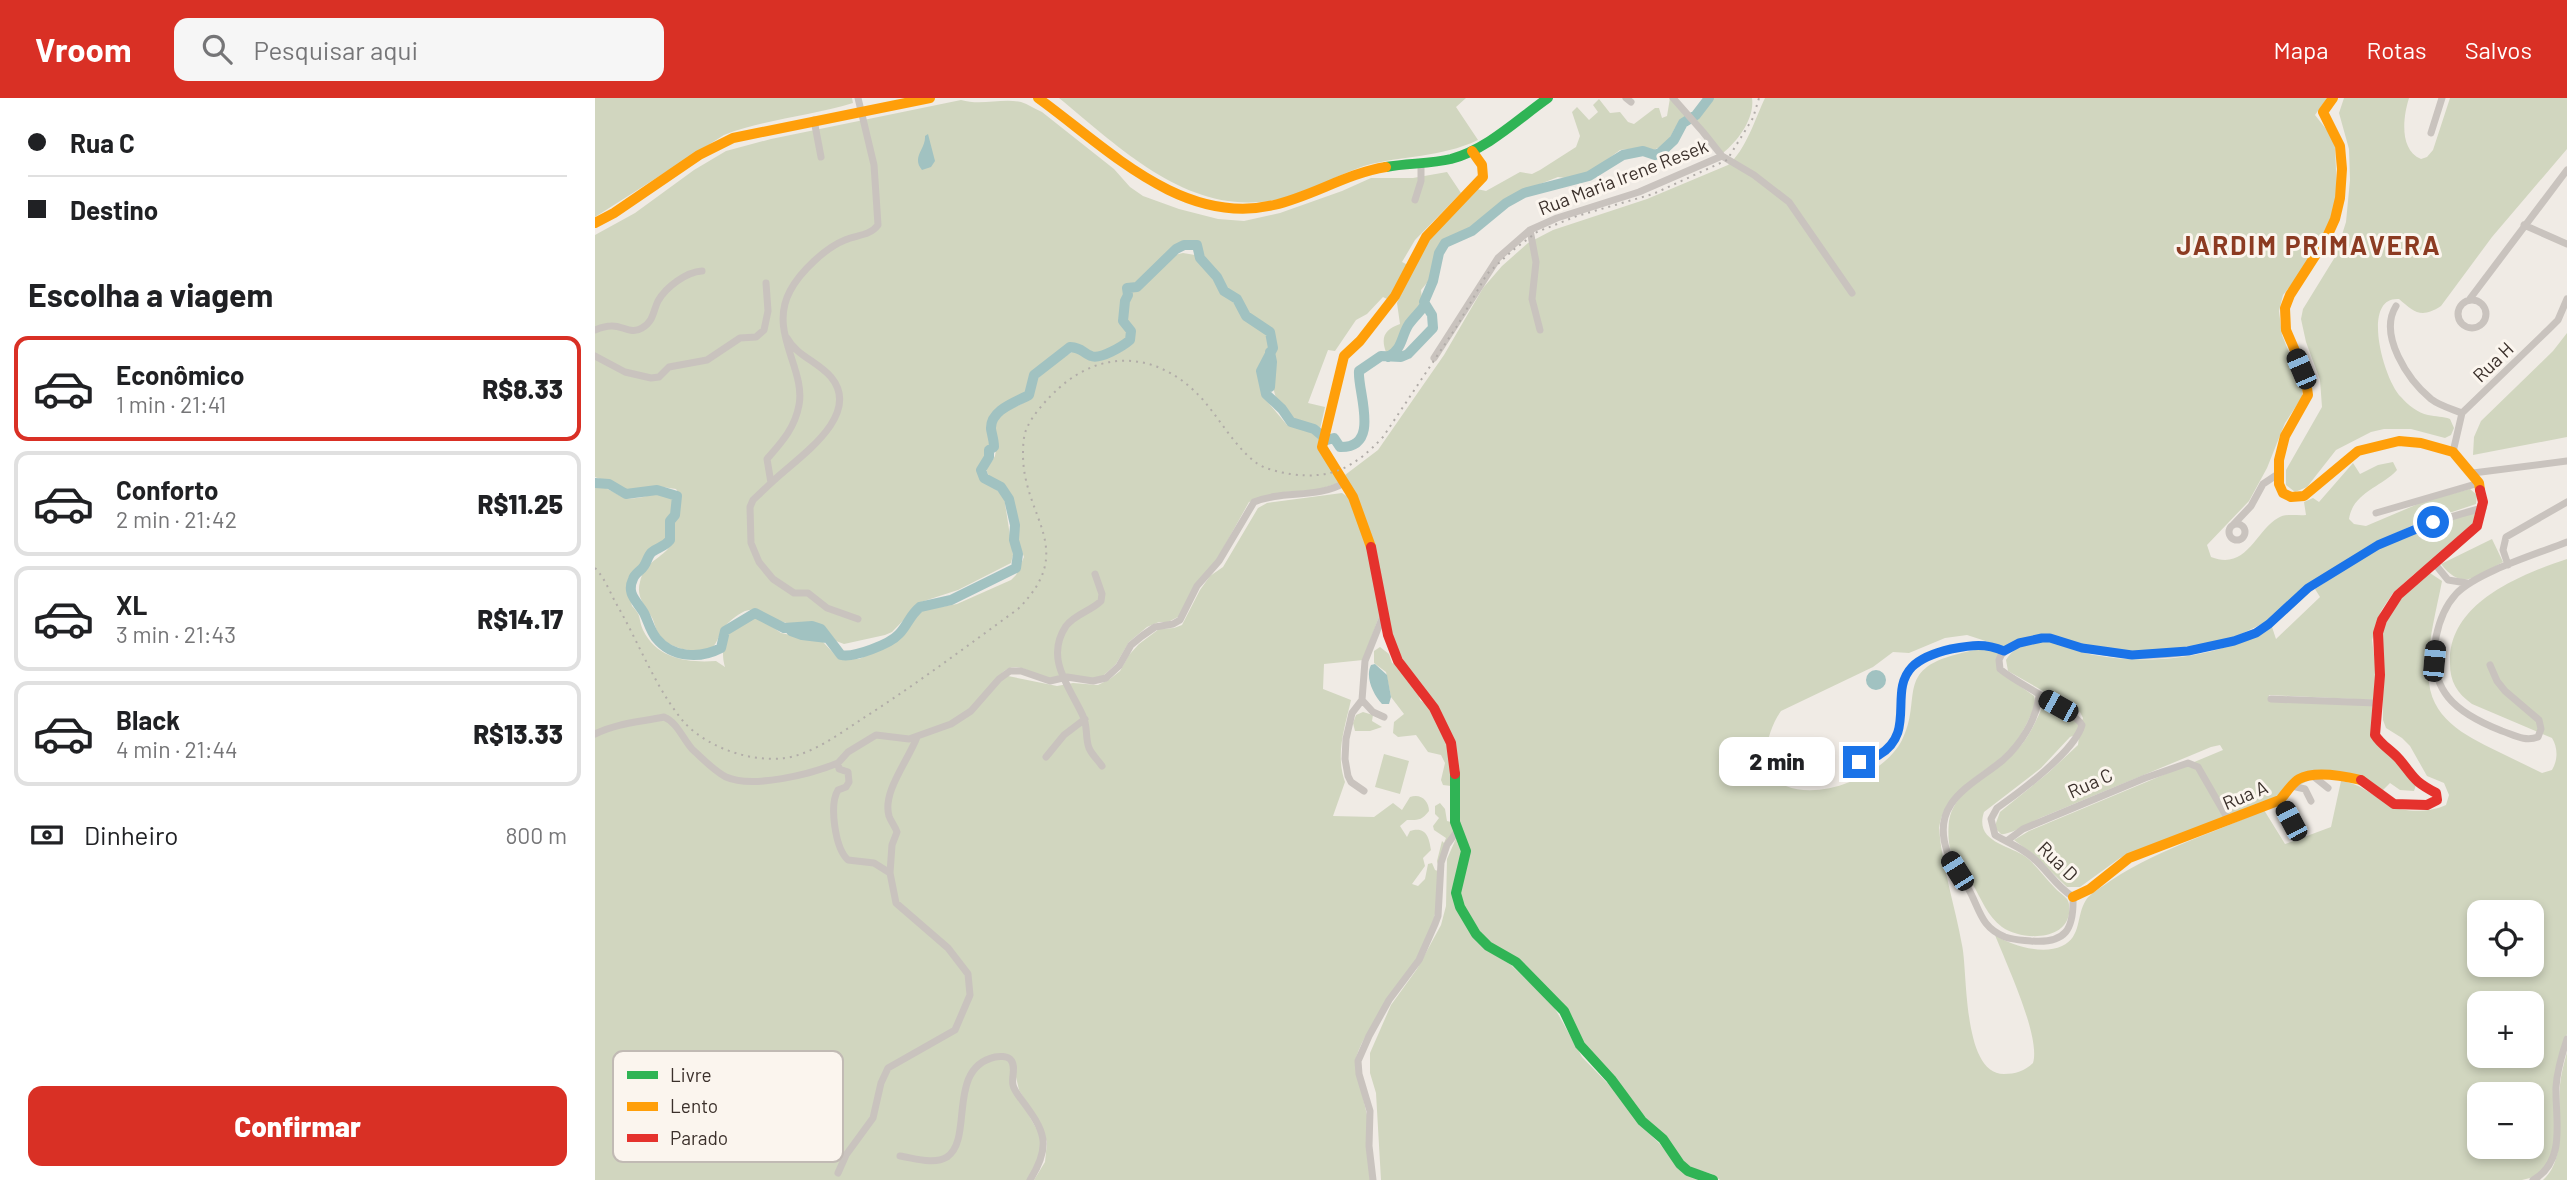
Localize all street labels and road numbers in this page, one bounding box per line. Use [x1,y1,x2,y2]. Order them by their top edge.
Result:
street label: Rua Maria Irene Resek [1535,134,1711,220]
street label: Rua H [2467,337,2518,386]
street label: Rua C [2064,763,2116,803]
street label: Rua A [2219,775,2271,814]
street label: Rua D [2033,836,2083,885]

